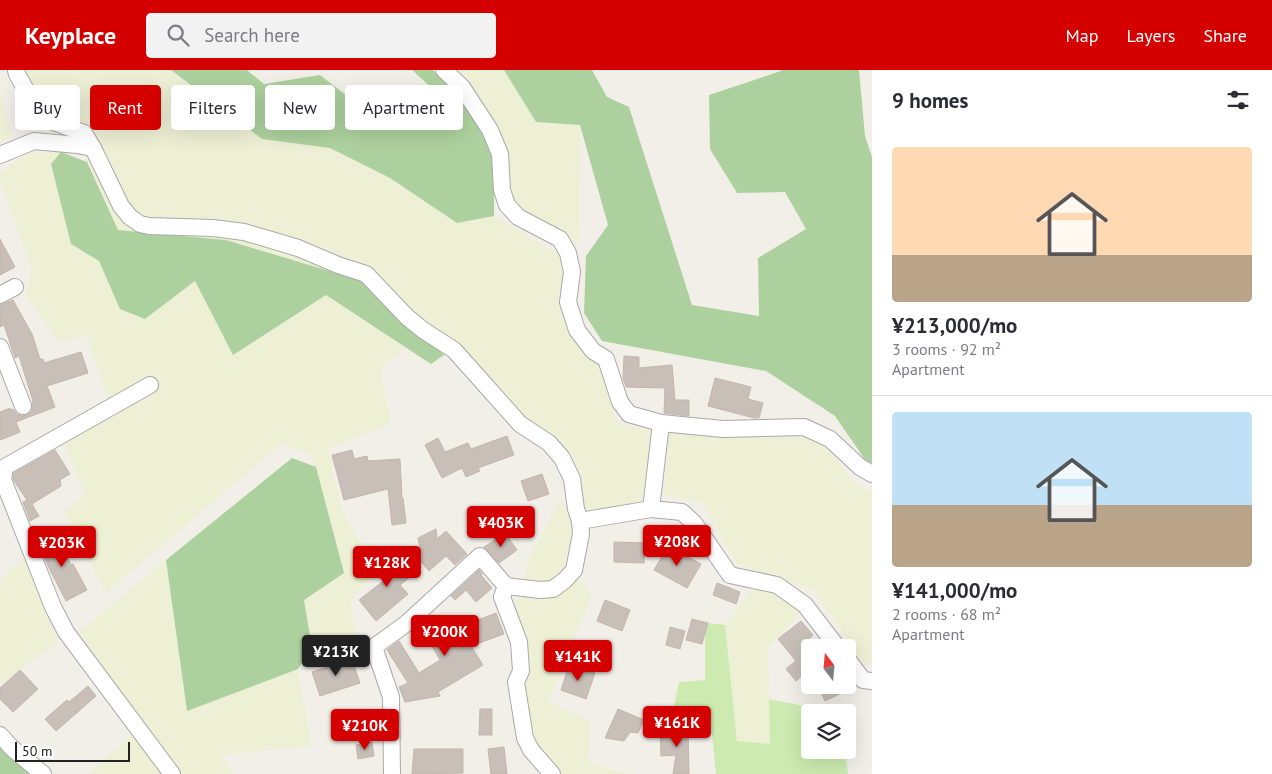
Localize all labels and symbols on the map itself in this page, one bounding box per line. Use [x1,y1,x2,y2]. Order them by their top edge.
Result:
pin: ¥403K [466,506,536,548]
pin: ¥208K [642,524,712,567]
pin: ¥203K [27,526,97,568]
pin: ¥128K [352,546,422,588]
pin: ¥200K [410,614,480,657]
pin: ¥213K [301,634,371,677]
north arrow [801,639,856,694]
pin: ¥141K [543,640,613,682]
pin: ¥161K [642,706,712,748]
pin: ¥210K [330,708,400,751]
scale bar [15,739,130,762]

